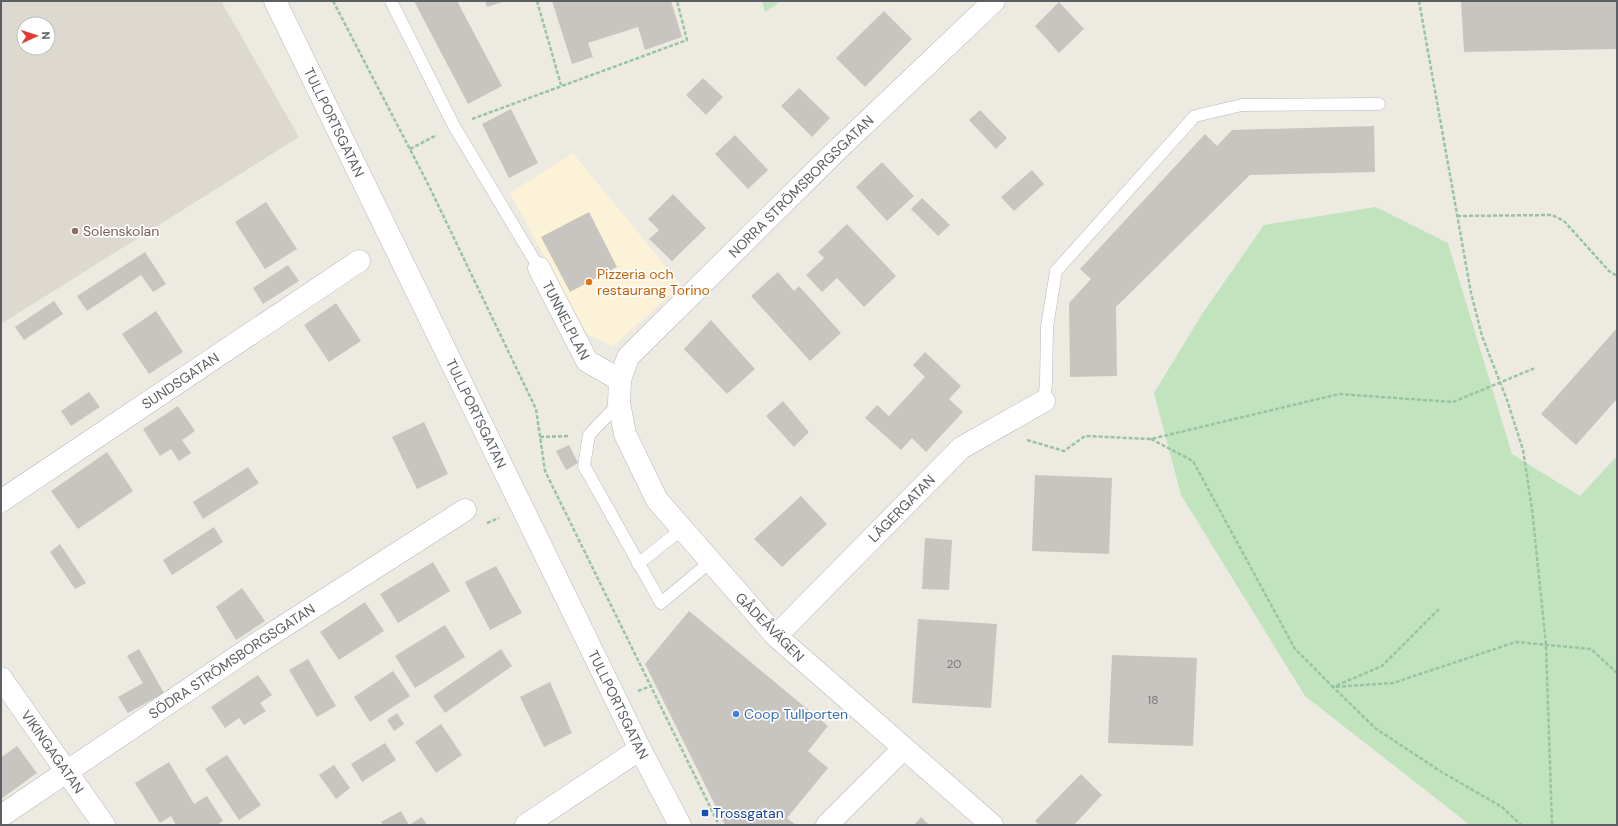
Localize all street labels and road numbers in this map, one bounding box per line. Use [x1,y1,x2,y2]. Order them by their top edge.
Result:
street label: TULLPORTSGATAN [300,65,368,180]
street label: NORRA STRÖMSBORGSGATAN [725,111,877,261]
street label: TUNNELPLAN [538,278,594,363]
street label: SUNDSGATAN [138,348,223,413]
street label: TULLPORTSGATAN [442,356,511,471]
street label: LÄGERGATAN [864,471,939,546]
street label: GÅDEÅVÄGEN [732,589,808,665]
street label: SÖDRA STRÖMSBORGSGATAN [145,600,318,723]
street label: TULLPORTSGATAN [584,647,653,762]
street label: VIKINGAGATAN [17,707,88,797]

